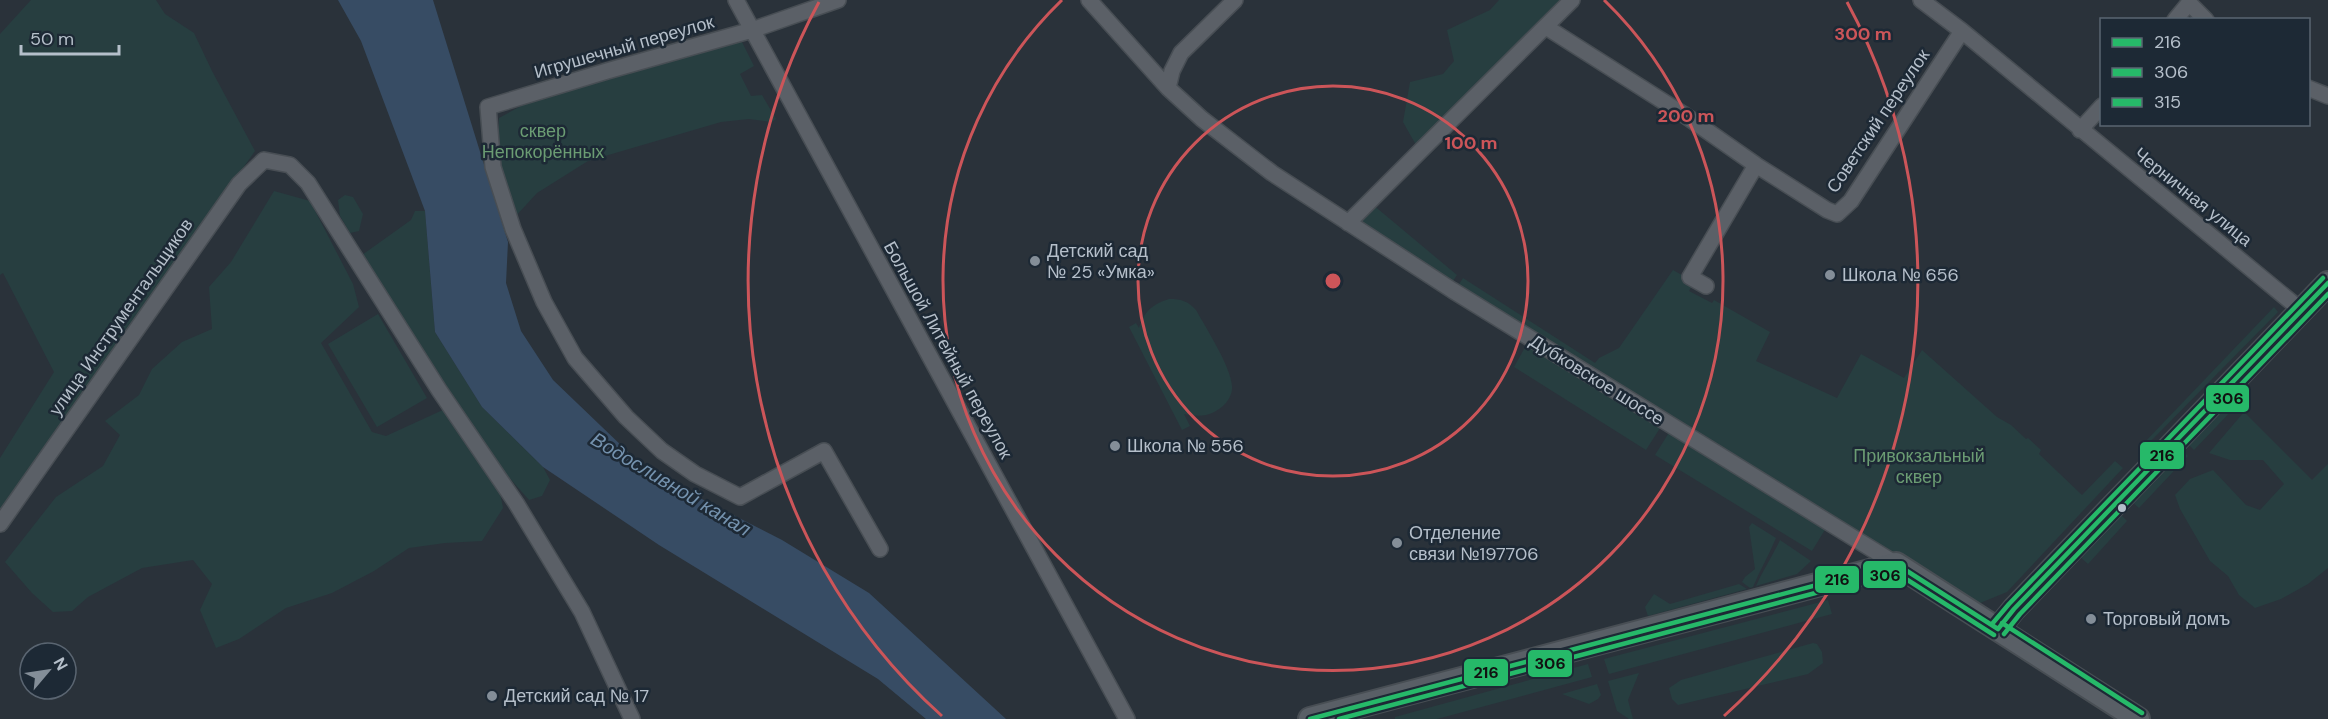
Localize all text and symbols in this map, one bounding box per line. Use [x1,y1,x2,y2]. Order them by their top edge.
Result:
street label: Игрушечный переулок [531,10,717,84]
scale bar [21,18,118,56]
legend [2100,18,2310,126]
text: 300 m [1834,22,1892,46]
text: 50 m [30,27,74,51]
text: 216 [2154,30,2181,54]
street label: Советский переулок [1821,44,1935,198]
text: 306 [2154,60,2188,84]
text: 315 [2154,90,2181,114]
text: 200 m [1658,104,1714,128]
park label: сквер Непокорённых [482,119,604,164]
text: 100 m [1444,131,1498,155]
street label: Черничная улица [2129,142,2258,253]
street label: улица Инструментальщиков [44,214,198,420]
street label: Большой Литейный переулок [878,237,1018,463]
place label: Детский сад № 25 «Умка» [1047,239,1155,284]
marker: Детский сад № 25 «Умка» [1028,254,1042,268]
place label: Школа № 656 [1842,263,1959,287]
marker: Школа № 656 [1823,268,1837,282]
centre of rings [1323,271,1343,291]
street label: Дубковское шоссе [1525,329,1669,431]
line badge: 306 [2205,384,2250,413]
text: 306 [2212,388,2244,409]
water label: Водосливной канал [586,426,756,542]
place label: Школа № 556 [1127,434,1244,458]
marker: Школа № 556 [1108,439,1122,453]
line badge: 216 [2139,441,2185,470]
park label: Привокзальный сквер [1853,444,1985,489]
text: 216 [2149,445,2175,466]
unlabelled marker [2116,502,2128,514]
place label: Отделение связи №197706 [1409,521,1539,566]
marker: Отделение связи №197706 [1390,536,1404,550]
line badge: 306 [1862,560,1907,589]
line badge: 216 [1814,565,1860,594]
text: 306 [1869,565,1901,586]
text: 216 [1824,569,1850,590]
place label: Торговый домъ [2103,607,2230,631]
marker: Торговый домъ [2084,612,2098,626]
north arrow [18,641,78,701]
line badge: 306 [1527,649,1573,678]
text: 306 [1534,653,1566,674]
text: N [49,654,73,674]
line badge: 216 [1463,658,1509,687]
text: 216 [1473,662,1499,683]
place label: Детский сад № 17 [504,684,649,708]
marker: Детский сад № 17 [485,689,499,703]

